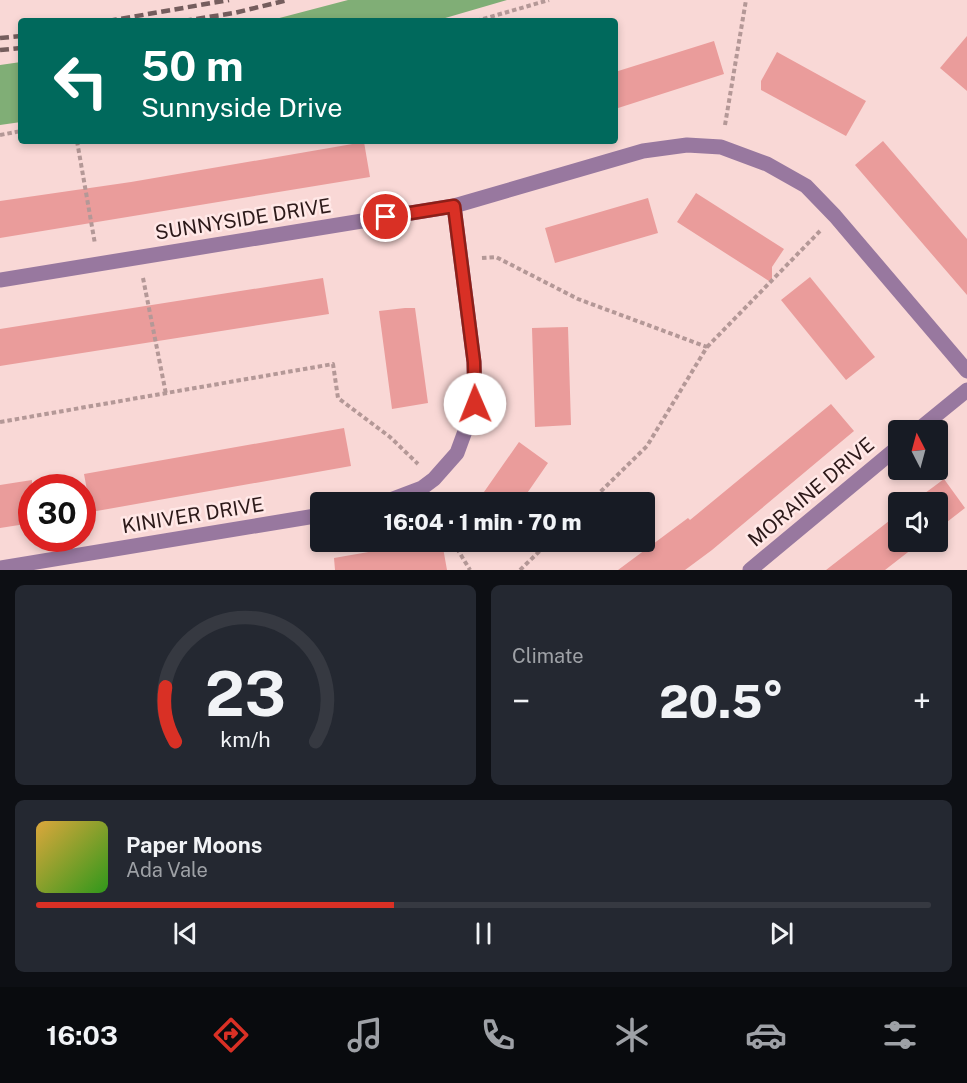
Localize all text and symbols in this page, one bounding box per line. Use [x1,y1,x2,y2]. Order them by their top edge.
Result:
text: 50 m [141,41,244,90]
icon: left [42,42,120,120]
text: Sunnyside Drive [141,91,343,123]
pin [360,191,411,242]
street label: SUNNYSIDE DRIVE [153,193,333,245]
icon: arrive [369,200,402,233]
position arrow [443,372,507,436]
north arrow [888,420,948,480]
map controls [888,420,948,552]
street label: MORAINE DRIVE [743,432,879,552]
speed limit sign: 30 [18,474,96,552]
street label: KINIVER DRIVE [120,492,266,538]
button: sound [888,492,948,552]
text: 16:04 · 1 min · 70 m [383,509,582,535]
text: Climate [512,644,584,668]
text: 23 [205,657,286,730]
text: 20.5° [659,675,784,728]
text: − [512,682,530,720]
text: + [913,682,931,720]
text: km/h [220,727,271,752]
text: Paper Moons [126,832,262,858]
text: Ada Vale [126,858,208,882]
icon: previous [169,917,202,950]
icon: pause [467,917,500,950]
icon: next [765,917,798,950]
icon: directions [210,1014,252,1056]
icon: music [344,1014,386,1056]
icon: phone [477,1014,519,1056]
icon: climate [611,1014,653,1056]
icon: car [745,1014,787,1056]
icon: filters [879,1014,921,1056]
text: 16:03 [46,1019,118,1051]

